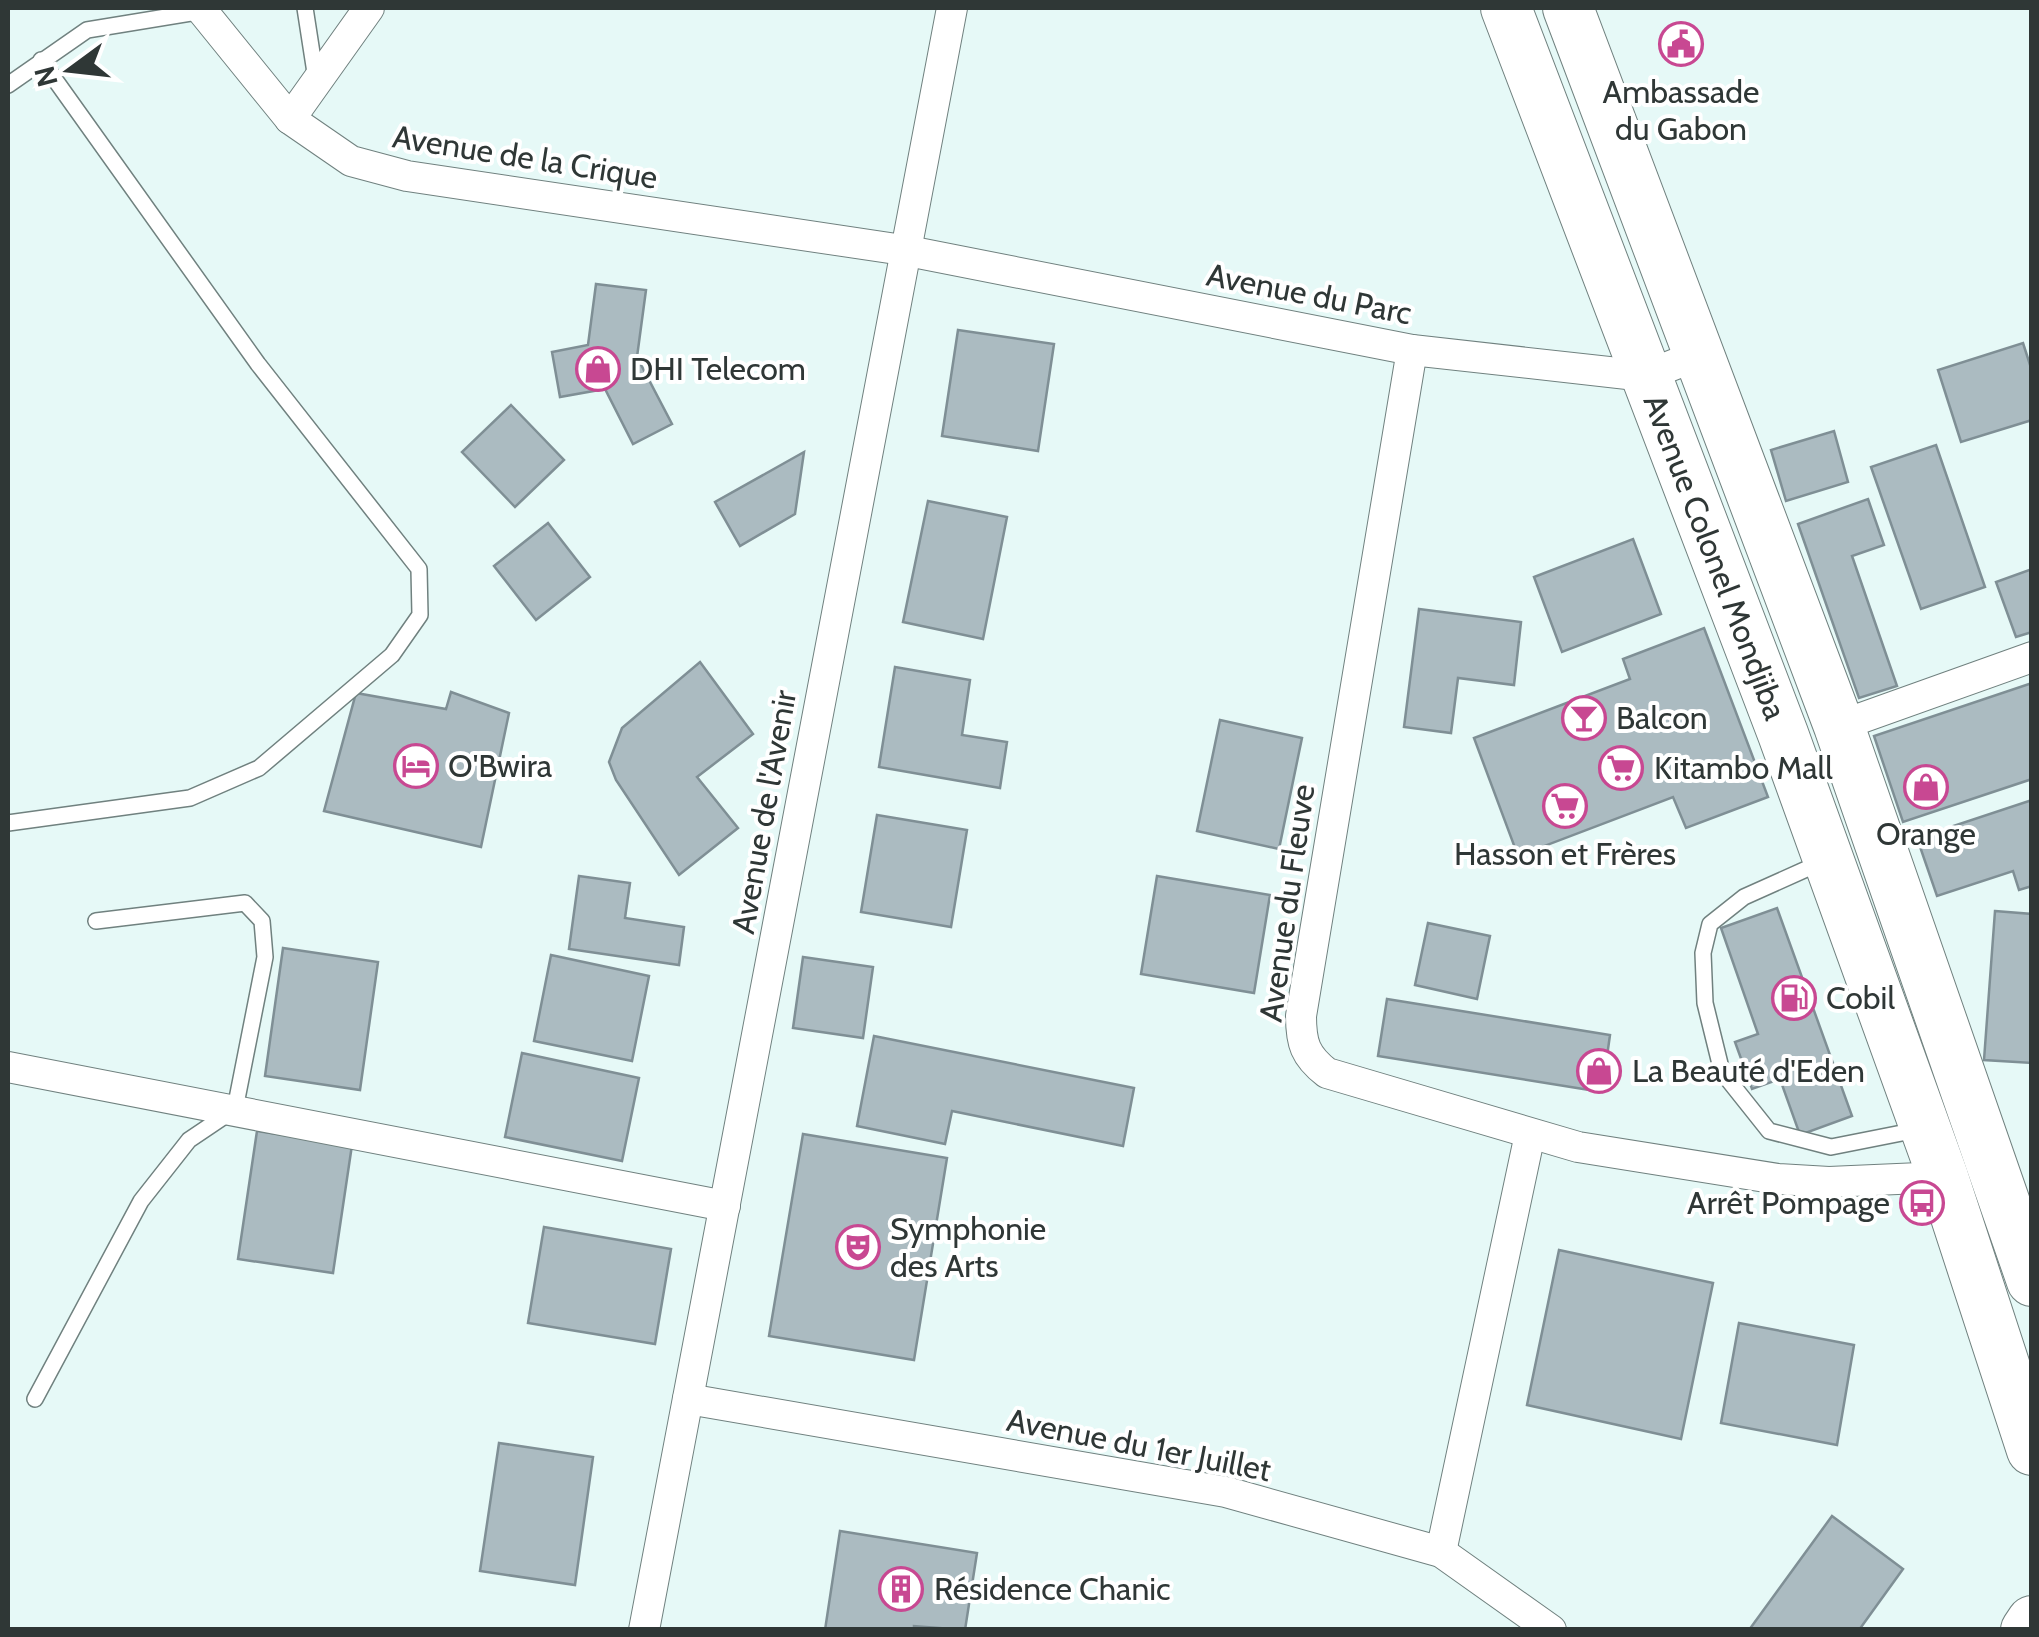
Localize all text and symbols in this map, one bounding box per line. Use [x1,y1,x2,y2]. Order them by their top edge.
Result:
north arrow [20,20,120,120]
public building icon: Ambassade du Gabon [1658,21,1704,67]
text: N [27,63,65,90]
place label: Ambassade du Gabon [1603,72,1759,148]
street label: Avenue de la Crique [390,116,660,197]
street label: Avenue du Parc [1203,255,1415,332]
shop icon: DHI Telecom [575,346,621,392]
place label: DHI Telecom [630,349,806,388]
street label: Avenue Colonel Mondjiba [1635,389,1796,725]
street label: Avenue de l'Avenir [723,686,804,937]
bar icon: Balcon [1561,695,1607,741]
place label: Balcon [1616,698,1708,737]
hotel icon: O'Bwira [393,743,439,789]
supermarket icon: Kitambo Mall [1598,745,1644,791]
place label: O'Bwira [448,746,553,785]
place label: Kitambo Mall [1654,748,1833,787]
shop icon: Orange [1903,764,1949,810]
street label: Avenue du Fleuve [1251,782,1322,1024]
supermarket icon: Hasson et Frères [1542,783,1588,829]
place label: Orange [1876,814,1976,853]
place label: Hasson et Frères [1454,834,1676,873]
fuel station icon: Cobil [1771,975,1817,1021]
place label: Cobil [1826,978,1895,1017]
shop icon: La Beauté d'Eden [1576,1048,1622,1094]
place label: La Beauté d'Eden [1632,1051,1865,1090]
bus stop icon: Arrêt Pompage [1899,1180,1945,1226]
place label: Arrêt Pompage [1687,1183,1890,1222]
place label: Symphonie des Arts [890,1209,1046,1285]
theatre icon: Symphonie des Arts [835,1224,881,1270]
street label: Avenue du 1er Juillet [1004,1400,1275,1489]
building icon: Résidence Chanic [878,1566,924,1612]
place label: Résidence Chanic [934,1569,1171,1608]

